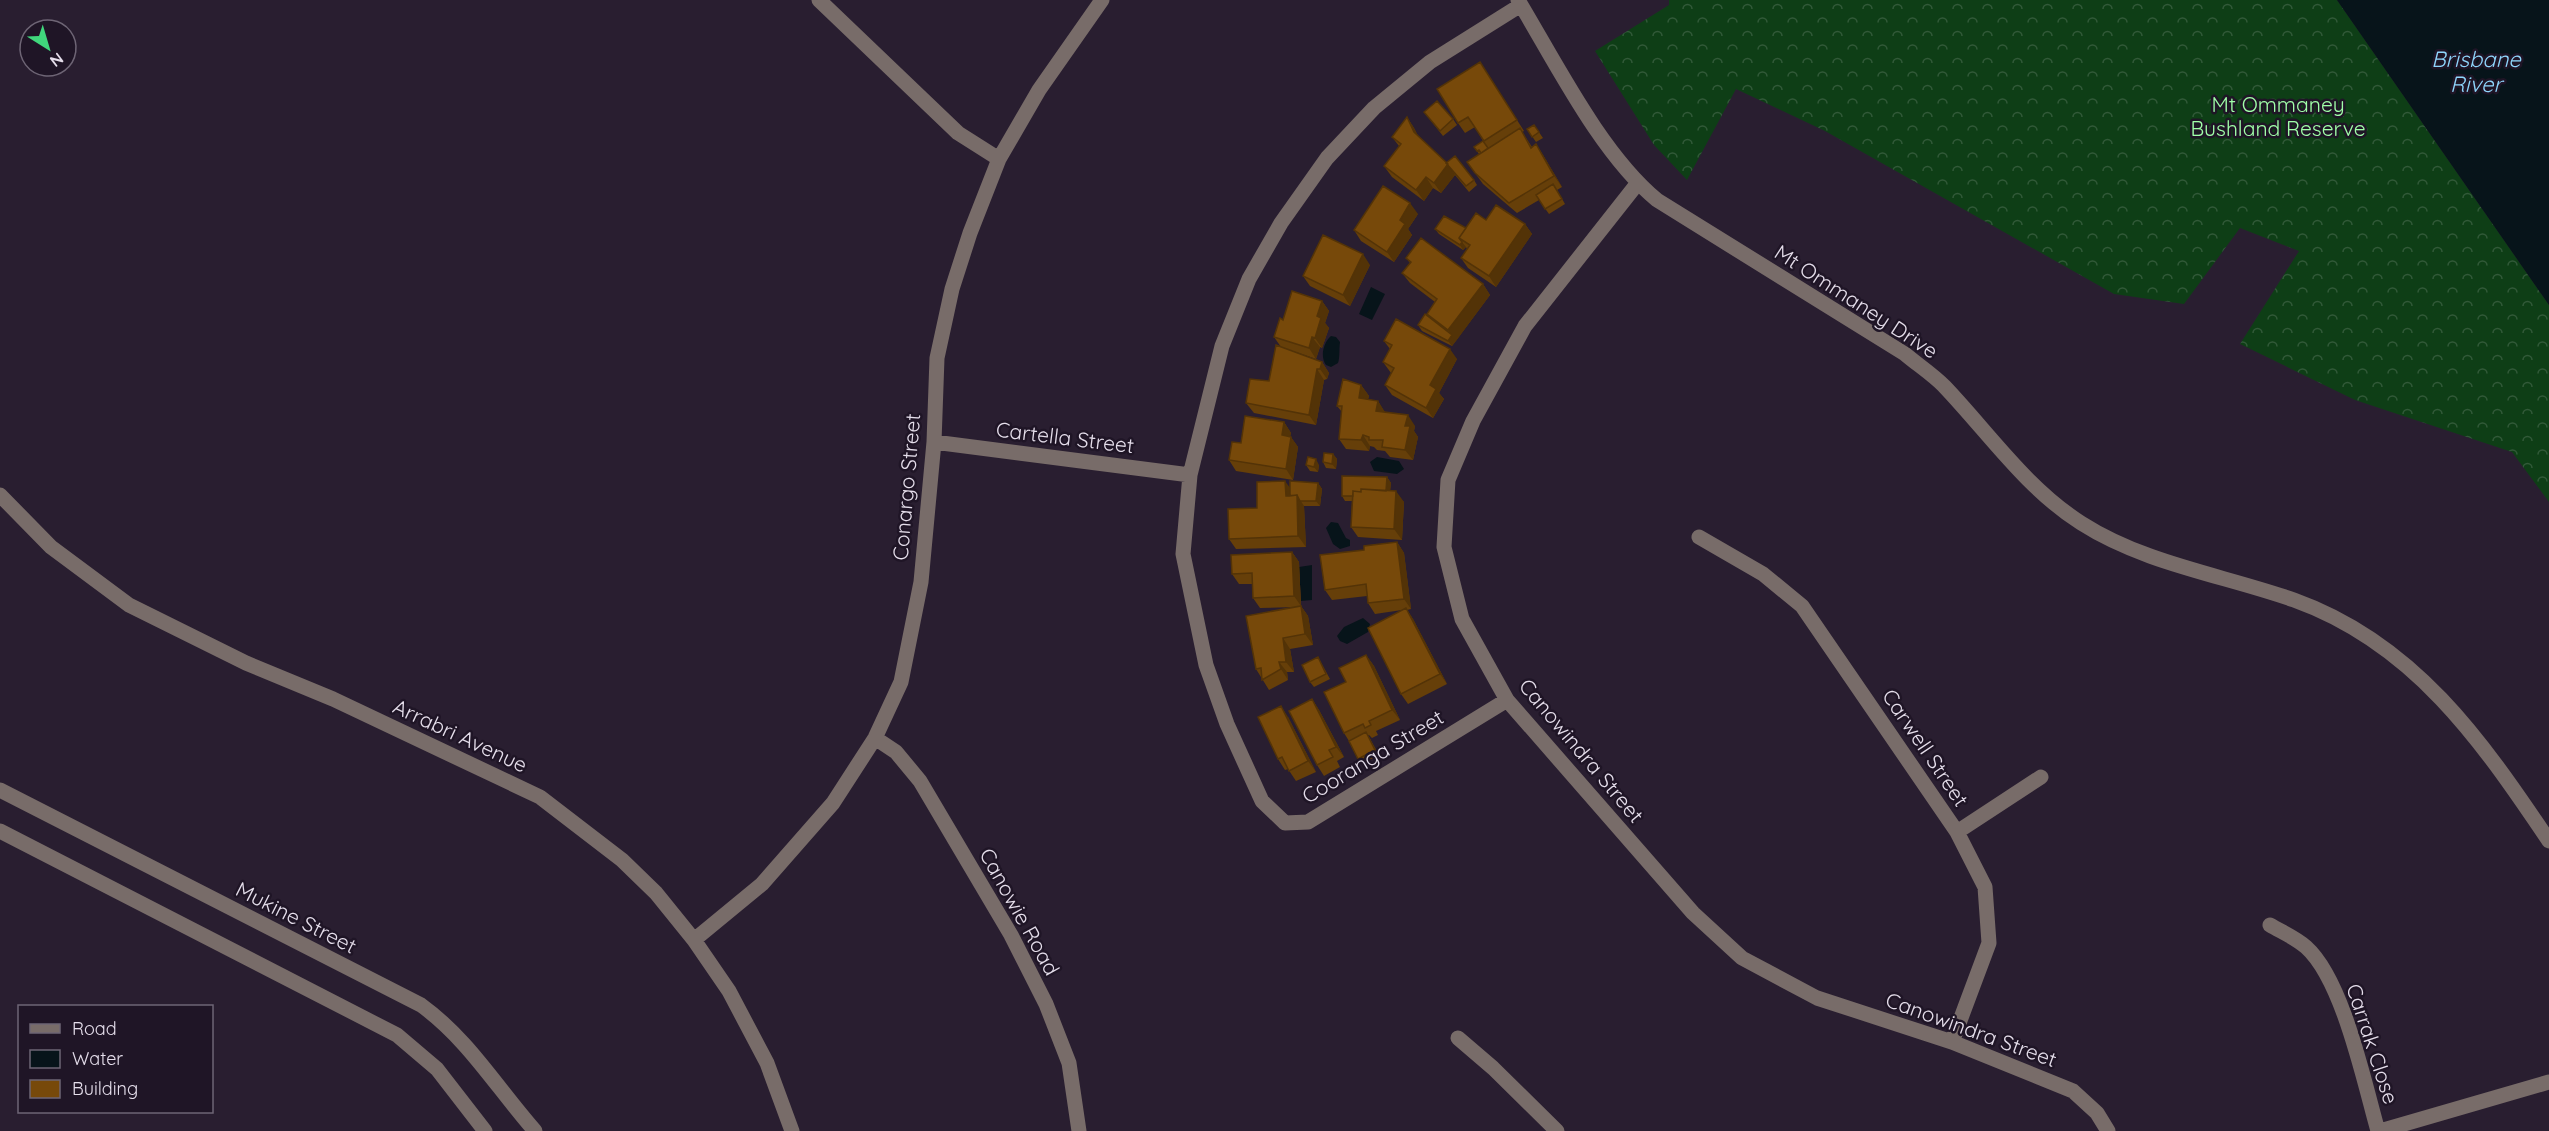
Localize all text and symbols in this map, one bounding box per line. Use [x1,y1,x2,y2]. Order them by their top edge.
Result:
north arrow [18,18,78,78]
water label: Brisbane River [2431,45,2522,98]
text: N [46,48,68,72]
park label: Mt Ommaney Bushland Reserve [2190,91,2366,141]
street label: Mt Ommaney Drive [1770,239,1943,364]
street label: Conargo Street [887,412,925,562]
street label: Cartella Street [995,416,1136,458]
street label: Canowindra Street [1514,673,1650,828]
street label: Carwell Street [1877,684,1975,811]
street label: Arrabri Avenue [389,693,532,778]
street label: Cooranga Street [1297,704,1448,809]
street label: Canowie Road [974,843,1065,980]
street label: Mukine Street [232,876,361,959]
street label: Carrak Close [2341,980,2405,1107]
street label: Canowindra Street [1882,986,2060,1072]
legend [18,1005,213,1113]
text: Road [72,1017,117,1040]
text: Water [72,1047,123,1070]
text: Building [72,1077,138,1100]

